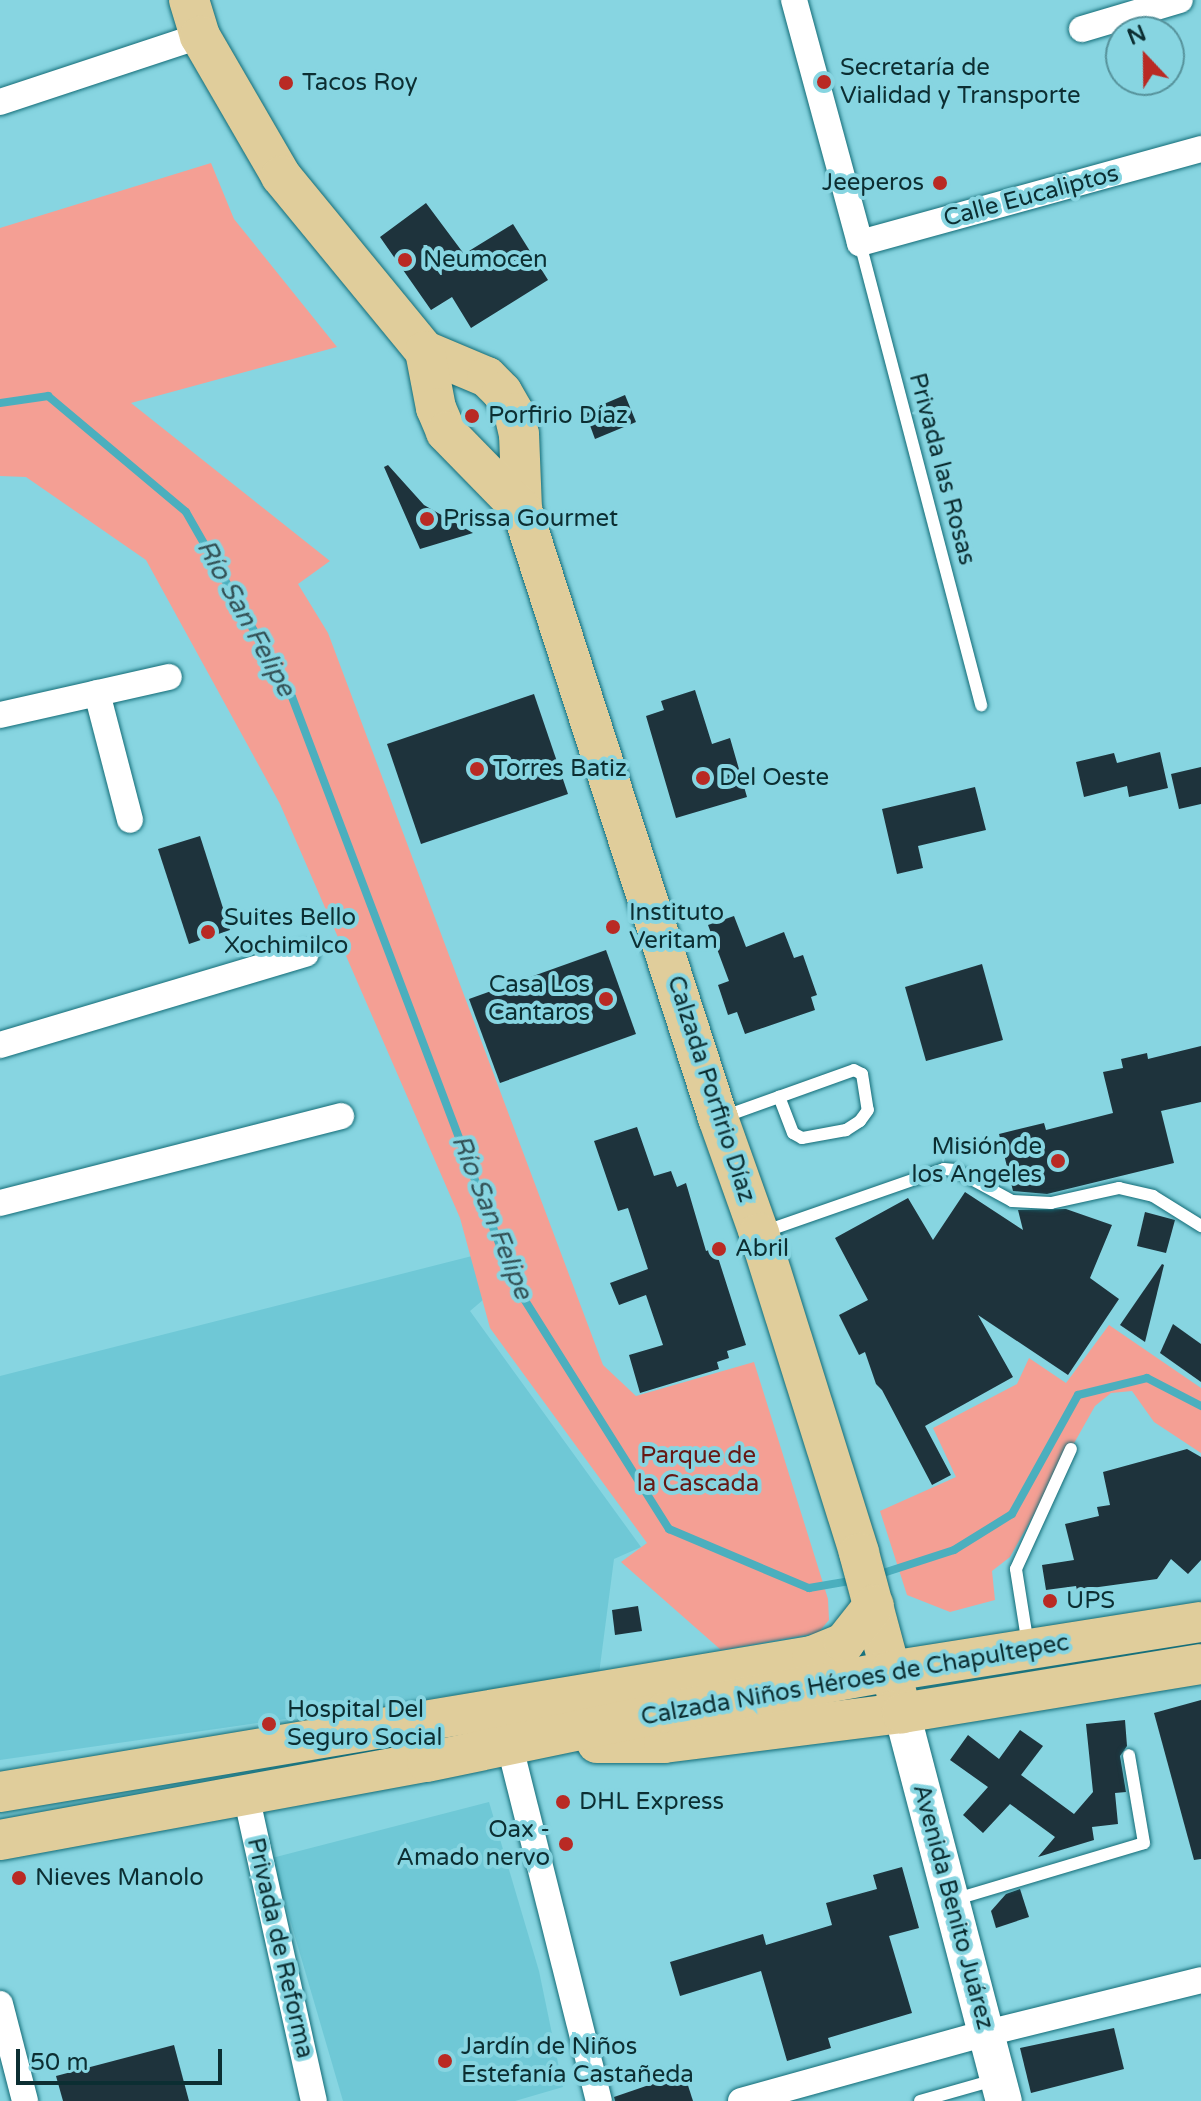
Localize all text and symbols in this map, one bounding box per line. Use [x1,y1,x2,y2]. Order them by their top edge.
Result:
north arrow [1105,16,1185,96]
text: N [1124,20,1150,51]
place label: Secretaría de Vialidad y Transporte [840,54,1080,110]
place label: Tacos Roy [302,69,418,97]
marker: Secretaría de Vialidad y Transporte [815,73,833,91]
marker: Tacos Roy [277,74,295,92]
street label: Calle Eucaliptos [940,159,1122,233]
place label: Jeeperos [822,169,924,197]
marker: Jeeperos [931,174,949,192]
place label: Neumocen [423,246,548,274]
marker: Neumocen [394,249,416,271]
street label: Privada las Rosas [903,370,981,568]
place label: Porfirio Díaz [488,402,628,430]
marker: Porfirio Díaz [463,407,481,425]
place label: Prissa Gourmet [443,505,618,533]
marker: Prissa Gourmet [418,510,436,528]
water label: Río San Felipe [190,534,302,702]
place label: Torres Batiz [493,755,627,783]
marker: Torres Batiz [468,760,486,778]
place label: Del Oeste [719,764,829,792]
marker: Del Oeste [694,769,712,787]
place label: Instituto Veritam [629,899,724,955]
place label: Suites Bello Xochimilco [224,904,356,960]
marker: Instituto Veritam [604,918,622,936]
marker: Suites Bello Xochimilco [199,923,217,941]
place label: Casa Los Cantaros [488,971,590,1027]
street label: Calzada Porfirio Díaz [661,972,761,1206]
marker: Casa Los Cantaros [597,990,615,1008]
water label: Río San Felipe [445,1130,539,1304]
place label: Misión de los Angeles [911,1133,1042,1189]
marker: Misión de los Angeles [1049,1152,1067,1170]
place label: Abril [735,1235,789,1263]
marker: Abril [710,1240,728,1258]
park label: Parque de la Cascada [637,1442,759,1498]
place label: UPS [1066,1587,1115,1615]
marker: UPS [1041,1592,1059,1610]
street label: Calzada Niños Héroes de Chapultepec [639,1628,1071,1732]
place label: Hospital Del Seguro Social [287,1696,442,1752]
marker: Hospital Del Seguro Social [258,1713,280,1735]
street label: Avenida Benito Juárez [906,1781,1000,2033]
place label: DHL Express [579,1788,724,1816]
marker: DHL Express [554,1793,572,1811]
place label: Oax - Amado nervo [396,1816,550,1872]
street label: Privada de Reforma [241,1835,319,2061]
marker: Oax - Amado nervo [557,1835,575,1853]
place label: Nieves Manolo [35,1864,204,1892]
marker: Nieves Manolo [10,1869,28,1887]
scale bar [20,2033,226,2083]
place label: Jardín de Niños Estefanía Castañeda [461,2033,694,2089]
text: 50 m [30,2048,88,2077]
marker: Jardín de Niños Estefanía Castañeda [436,2052,454,2070]

